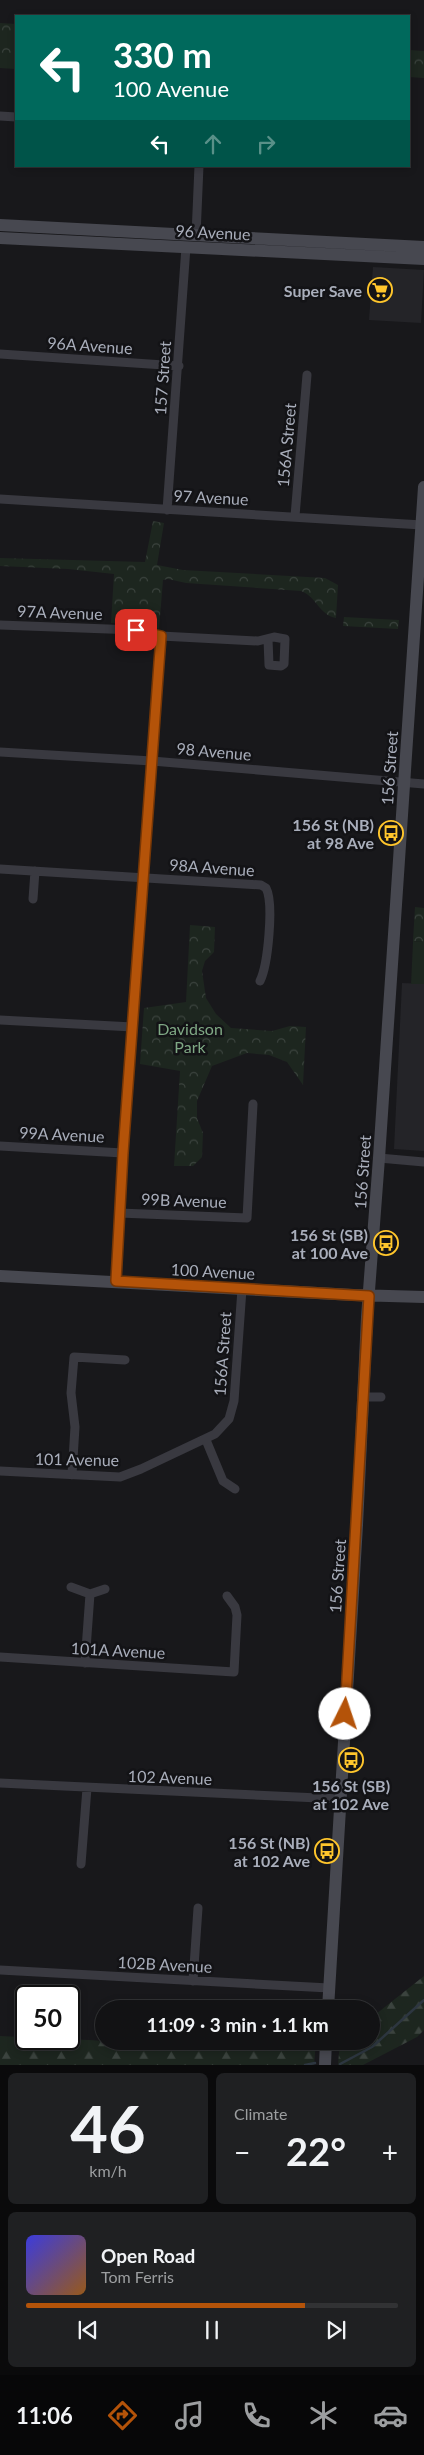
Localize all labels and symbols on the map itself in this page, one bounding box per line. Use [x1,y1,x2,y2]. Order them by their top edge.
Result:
street label: 96 Avenue [175,221,251,243]
supermarket icon: Super Save [367,277,393,303]
place label: Super Save [284,281,362,300]
street label: 96A Avenue [47,333,133,357]
street label: 157 Street [150,340,174,416]
street label: 156A Street [273,402,299,488]
street label: 97 Avenue [173,486,249,508]
street label: 97A Avenue [17,601,103,623]
pin [115,609,157,651]
street label: 156 Street [377,730,401,806]
street label: 98 Avenue [176,738,252,764]
place label: 156 St (NB) at 98 Ave [292,815,374,852]
bus stop icon: 156 St (NB) at 98 Ave [378,820,404,846]
street label: 98A Avenue [169,855,255,879]
park label: Davidson Park [157,1019,223,1056]
street label: 99A Avenue [19,1122,105,1146]
street label: 156 Street [350,1134,374,1210]
street label: 99B Avenue [141,1189,227,1211]
place label: 156 St (SB) at 100 Ave [290,1225,368,1262]
bus stop icon: 156 St (SB) at 100 Ave [373,1230,399,1256]
street label: 100 Avenue [170,1259,256,1283]
street label: 156A Street [210,1311,234,1397]
street label: 101 Avenue [35,1449,119,1469]
street label: 156 Street [325,1538,349,1614]
street label: 101A Avenue [70,1638,166,1662]
position arrow [318,1687,370,1739]
bus stop icon: 156 St (SB) at 102 Ave [338,1747,364,1773]
street label: 102 Avenue [128,1766,212,1788]
place label: 156 St (SB) at 102 Ave [312,1776,390,1813]
place label: 156 St (NB) at 102 Ave [228,1833,310,1870]
bus stop icon: 156 St (NB) at 102 Ave [314,1838,340,1864]
street label: 102B Avenue [117,1952,213,1976]
speed limit sign: 50 [15,1985,80,2050]

